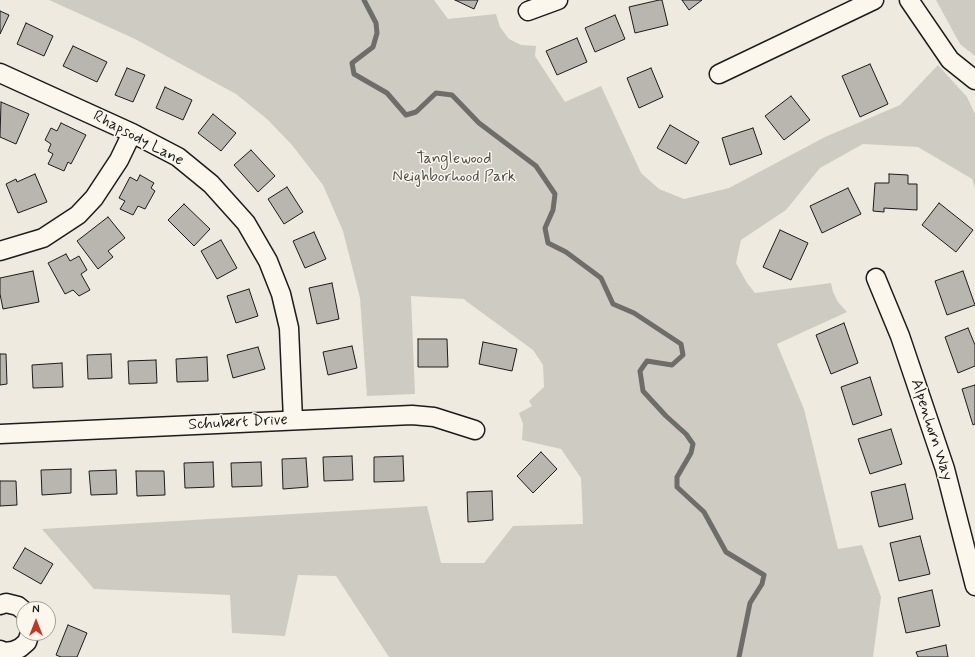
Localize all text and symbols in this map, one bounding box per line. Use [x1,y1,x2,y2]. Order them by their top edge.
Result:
street label: Rhapsody Lane [89,107,187,171]
park label: Tanglewood Neighborhood Park [392,150,516,188]
street label: Alpenhorn Way [906,377,956,483]
street label: Schubert Drive [188,411,288,435]
north arrow [16,601,56,641]
text: N [32,603,40,617]

